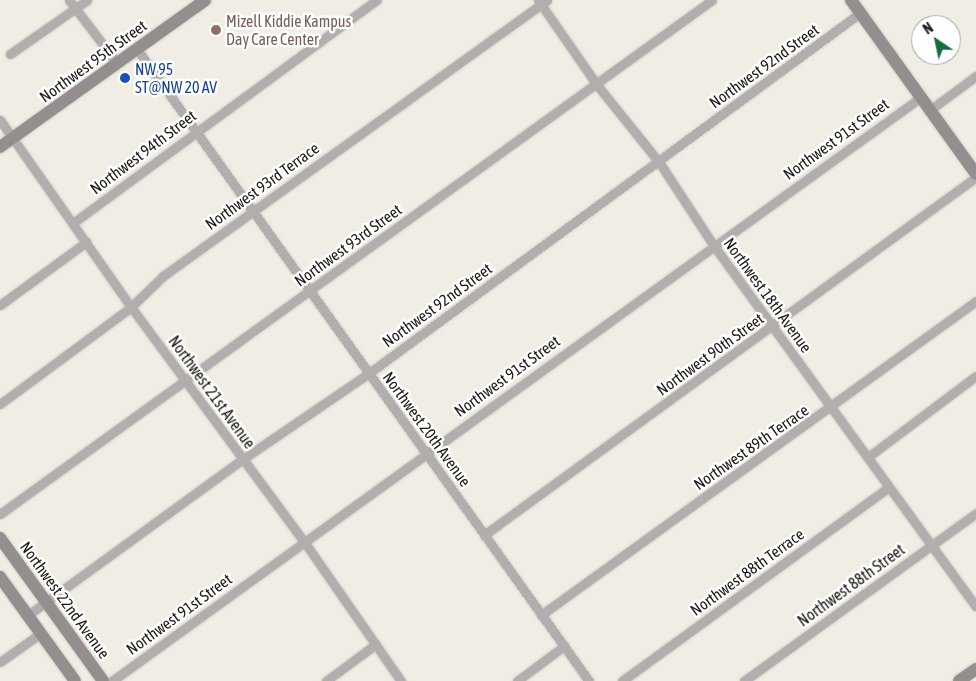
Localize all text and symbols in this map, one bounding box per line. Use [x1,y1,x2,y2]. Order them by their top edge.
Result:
place label: Mizell Kiddie Kampus Day Care Center [226,11,351,49]
north arrow [911,15,961,65]
street label: Northwest 95th Street [36,16,150,106]
text: N [920,19,936,37]
street label: Northwest 92nd Street [705,20,823,112]
marker: Mizell Kiddie Kampus Day Care Center [210,24,222,36]
place label: NW 95 ST@NW 20 AV [135,59,217,97]
marker: NW 95 ST@NW 20 AV [119,72,131,84]
street label: Northwest 91st Street [780,94,892,184]
street label: Northwest 94th Street [86,106,200,198]
street label: Northwest 93rd Terrace [202,138,322,234]
street label: Northwest 93rd Street [291,200,405,290]
street label: Northwest 18th Avenue [720,234,816,356]
street label: Northwest 92nd Street [378,259,496,351]
street label: Northwest 90th Street [653,309,767,399]
street label: Northwest 91st Street [451,331,563,421]
street label: Northwest 21st Avenue [165,332,259,452]
street label: Northwest 20th Avenue [379,368,475,490]
street label: Northwest 89th Terrace [690,400,812,494]
street label: Northwest 88th Terrace [686,524,808,620]
street label: Northwest 22nd Avenue [16,538,114,662]
street label: Northwest 88th Street [794,540,908,630]
street label: Northwest 91st Street [123,569,235,659]

